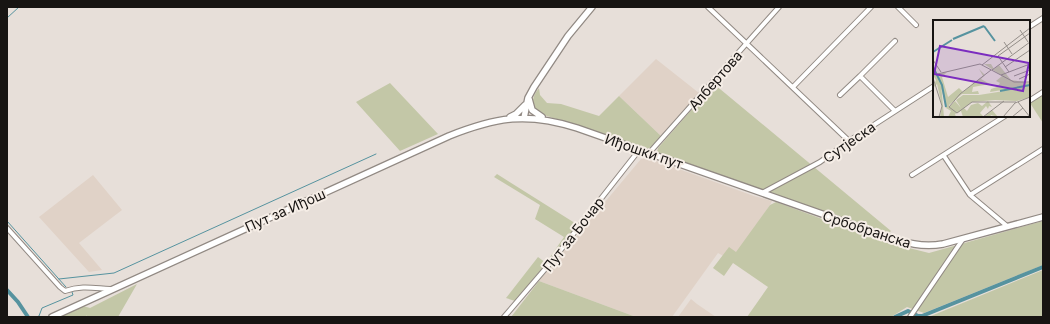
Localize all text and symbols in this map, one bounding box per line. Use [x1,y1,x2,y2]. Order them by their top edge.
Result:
inset map [933,20,1030,117]
street label: Албертова [685,47,745,113]
street label: Сутјеска [820,118,878,166]
street label: Иђошки пут [603,130,686,172]
street label: Пут за Иђош [242,185,328,235]
street label: Пут за Бочар [539,193,607,275]
street label: Србобранска [821,207,913,251]

